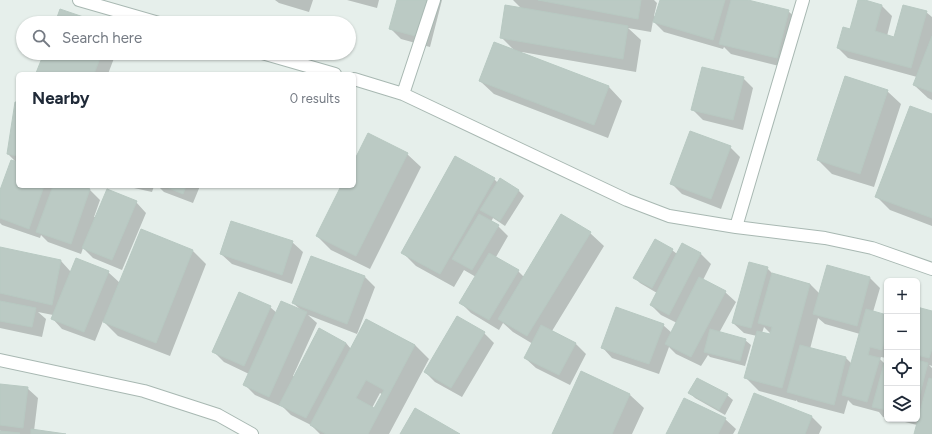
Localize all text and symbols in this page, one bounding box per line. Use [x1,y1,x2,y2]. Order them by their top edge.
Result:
search box [16,16,356,60]
icon: search [30,27,52,49]
text: Search here [62,29,142,47]
text: Nearby [32,88,90,108]
text: 0 results [290,91,340,106]
map controls [884,278,920,422]
button: + [884,278,920,314]
button: − [884,314,920,350]
button: locate [884,350,920,386]
button: layers [884,386,920,422]

